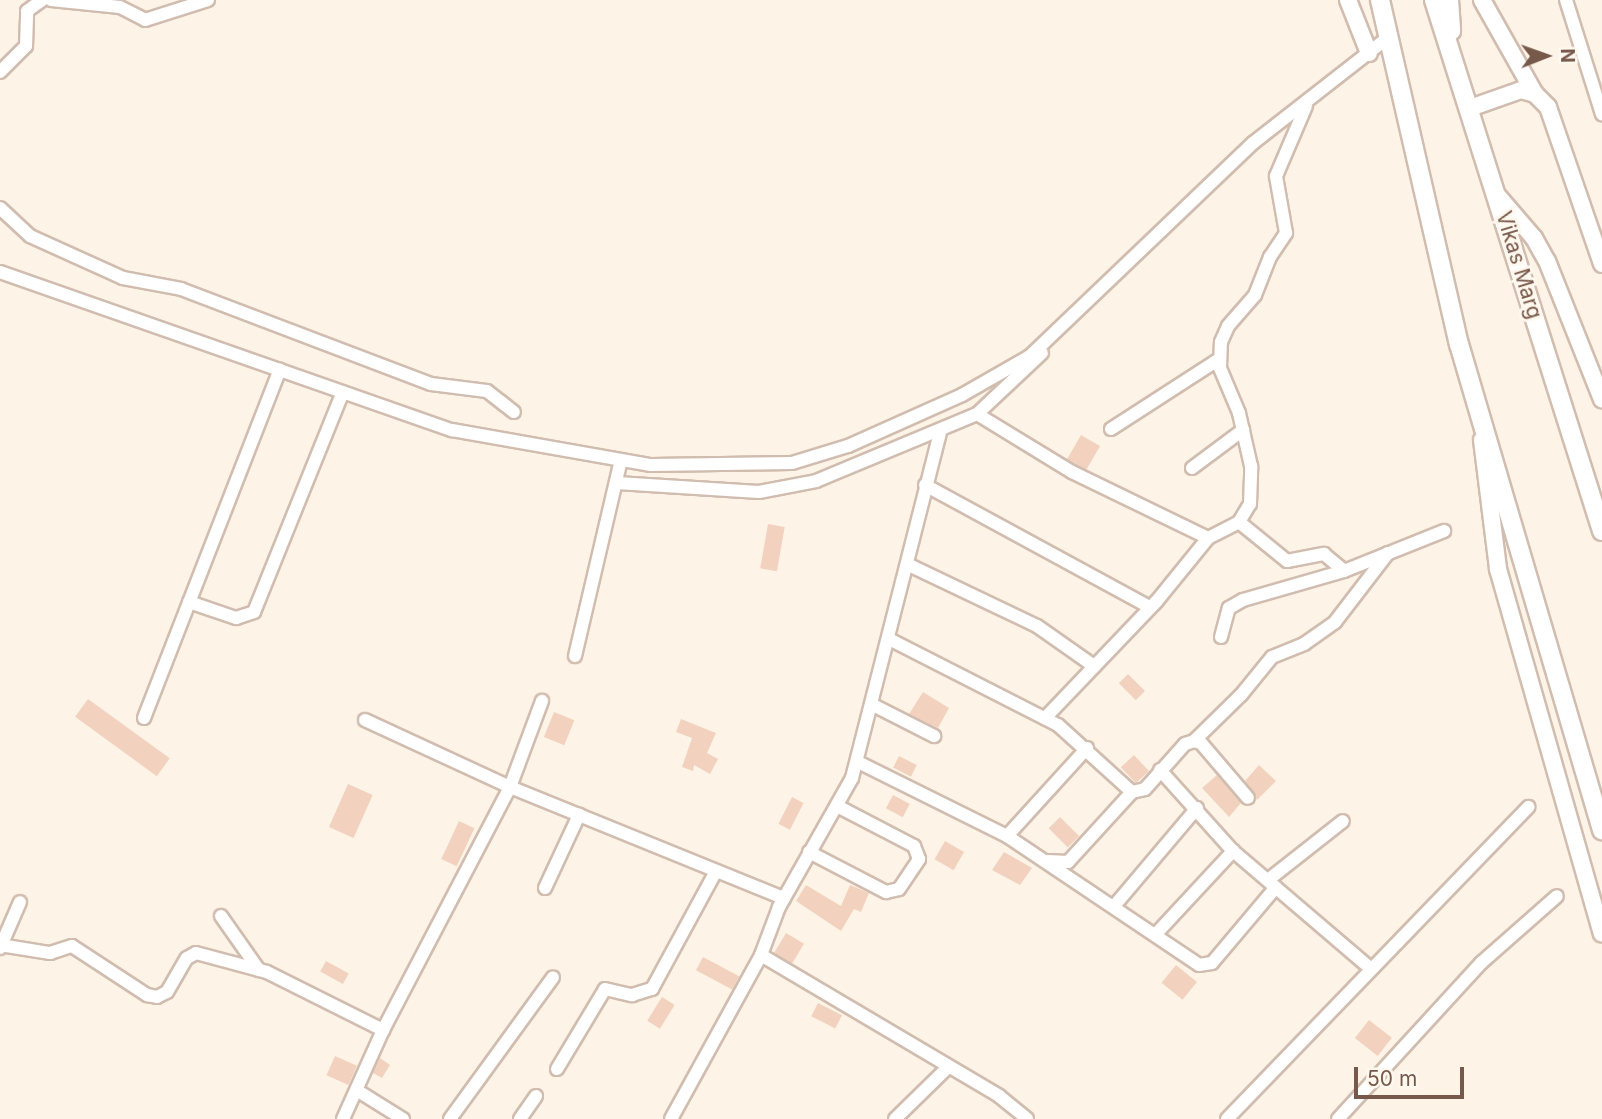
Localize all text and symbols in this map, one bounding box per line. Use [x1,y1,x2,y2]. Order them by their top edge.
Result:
north arrow [1511,21,1581,91]
text: N [1556,48,1579,63]
street label: Vikas Marg [1491,208,1547,322]
scale bar [1357,1052,1467,1096]
text: 50 m [1367,1066,1417,1091]

